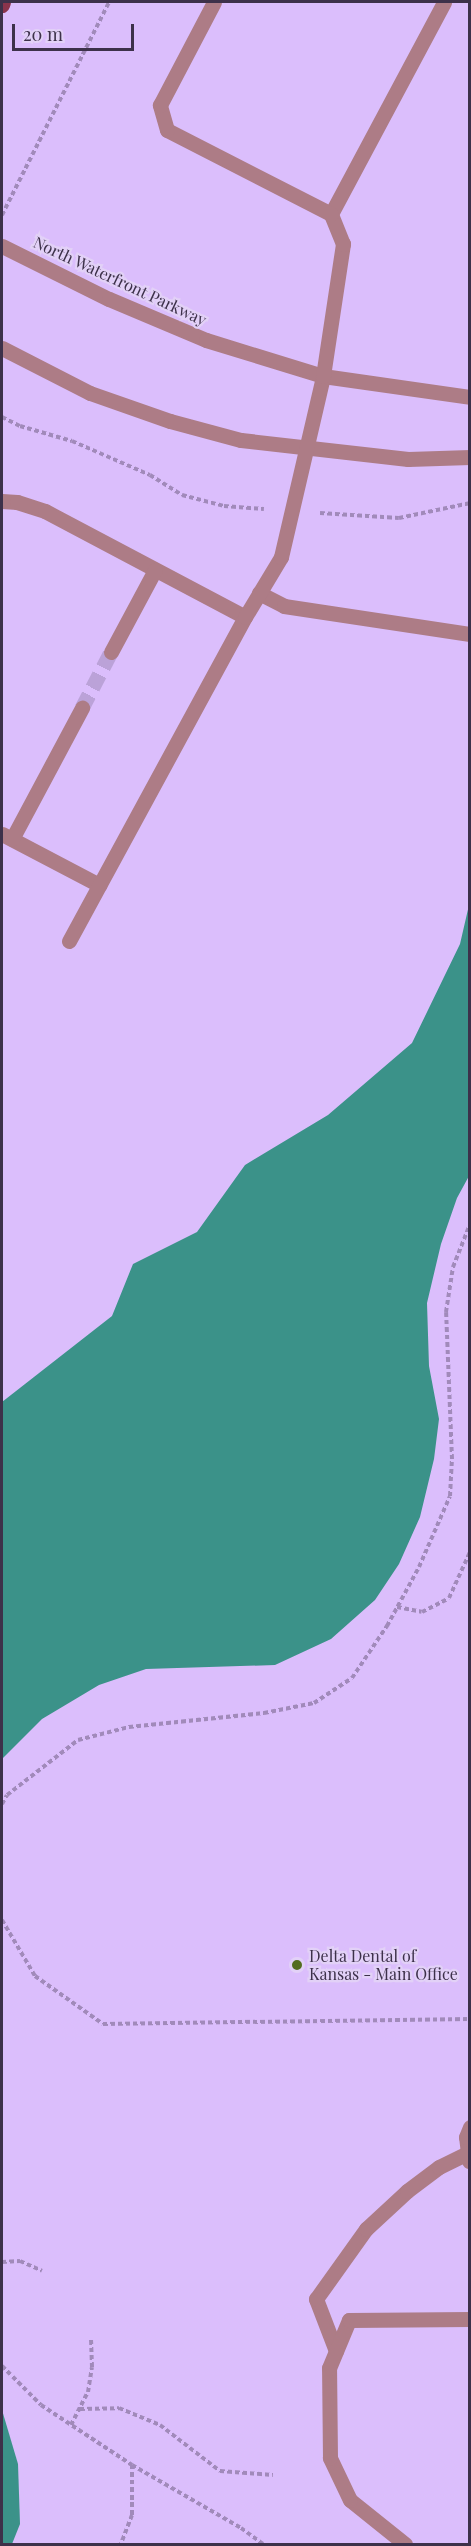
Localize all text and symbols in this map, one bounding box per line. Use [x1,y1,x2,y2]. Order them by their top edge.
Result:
scale bar [15,12,136,50]
text: 20 m [23,22,63,46]
street label: North Waterfront Parkway [30,232,210,330]
place label: Delta Dental of Kansas - Main Office [309,1946,458,1984]
marker: Delta Dental of Kansas - Main Office [290,1958,304,1972]

